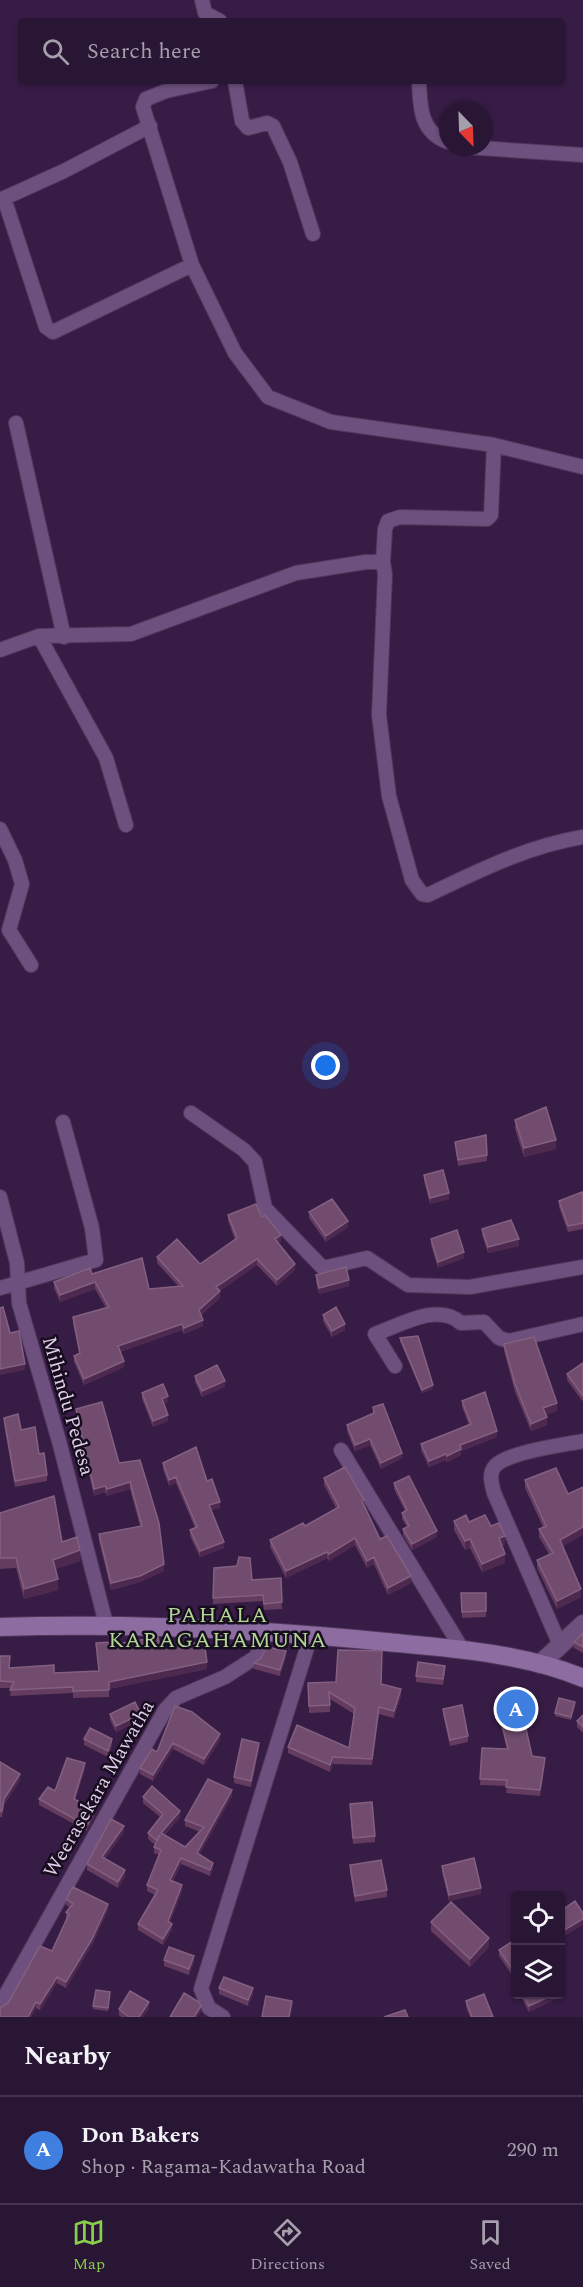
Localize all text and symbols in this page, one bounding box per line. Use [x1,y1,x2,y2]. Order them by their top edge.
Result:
search box [18,18,565,84]
icon: search [39,35,72,68]
text: Search here [87,35,201,68]
north arrow [439,102,493,156]
your location [311,1051,340,1080]
street label: Mihindu Pedesa [34,1333,102,1479]
district label: PAHALA KARAGAHAMUNA [108,1599,328,1657]
pin: A [496,1686,536,1732]
street label: Weerasekara Mawatha [36,1694,162,1883]
map controls [511,1891,565,1999]
button: locate [511,1891,565,1945]
button: layers [511,1945,565,1999]
text: Nearby [24,2036,110,2076]
text: Don Bakers [81,2119,200,2152]
text: A [36,2135,51,2165]
text: 290 m [507,2135,559,2165]
text: Shop · Ragama-Kadawatha Road [81,2152,366,2182]
tab: Map [72,2216,105,2276]
tab: Directions [250,2216,325,2276]
tab: Saved [470,2216,511,2276]

